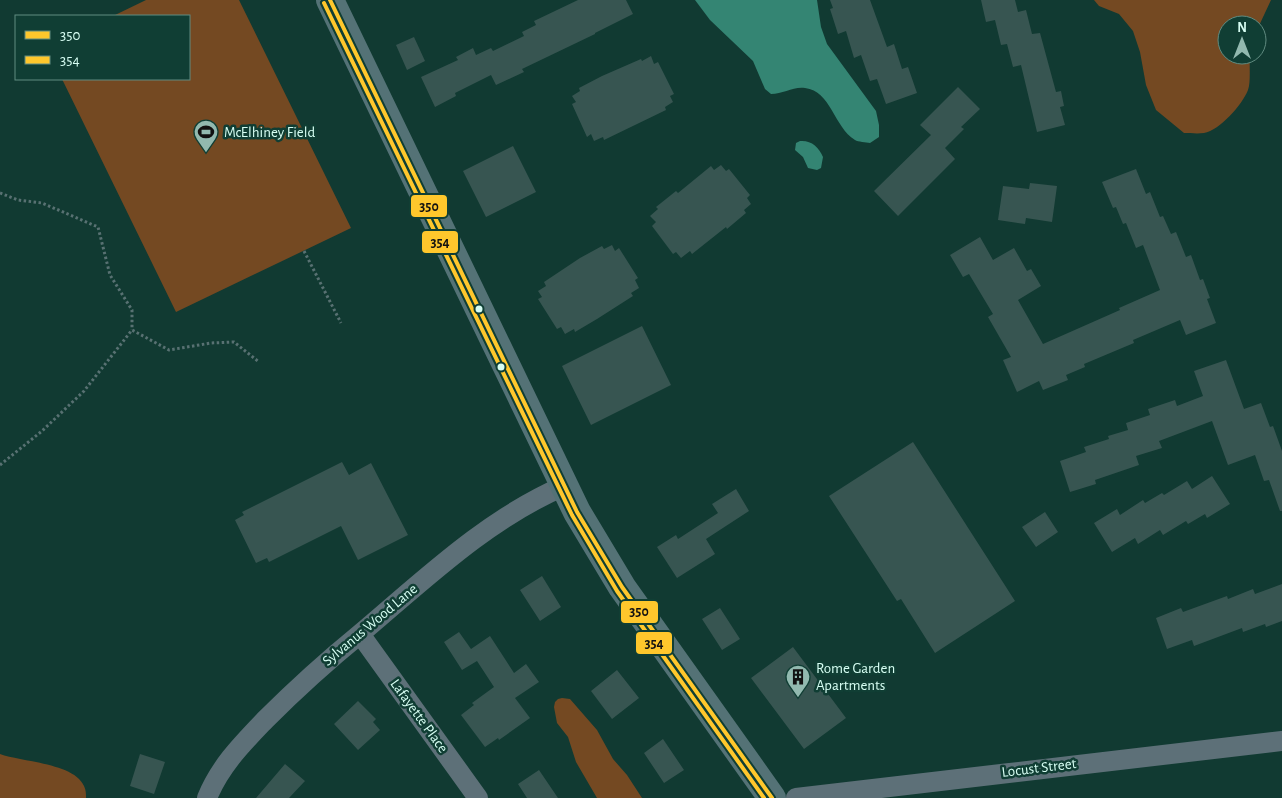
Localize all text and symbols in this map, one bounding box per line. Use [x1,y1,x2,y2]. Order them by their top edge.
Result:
legend [15,15,190,80]
north arrow [1217,15,1267,65]
text: N [1237,21,1247,35]
text: 350 [60,28,80,43]
text: 354 [60,53,80,68]
sports icon: McElhiney Field [193,119,219,153]
place label: McElhiney Field [224,125,315,140]
line badge: 350 [410,194,448,218]
text: 350 [419,200,439,214]
line badge: 354 [421,230,459,254]
text: 354 [430,236,450,250]
unlabelled marker [474,304,484,314]
unlabelled marker [496,362,506,372]
street label: Sylvanus Wood Lane [320,581,420,669]
line badge: 350 [620,600,659,624]
text: 350 [629,605,649,619]
line badge: 354 [635,631,673,655]
text: 354 [644,637,664,651]
place label: Rome Garden Apartments [816,661,895,693]
building icon: Rome Garden Apartments [785,664,811,698]
street label: Lafayette Place [387,676,451,756]
street label: Locust Street [1001,756,1077,780]

